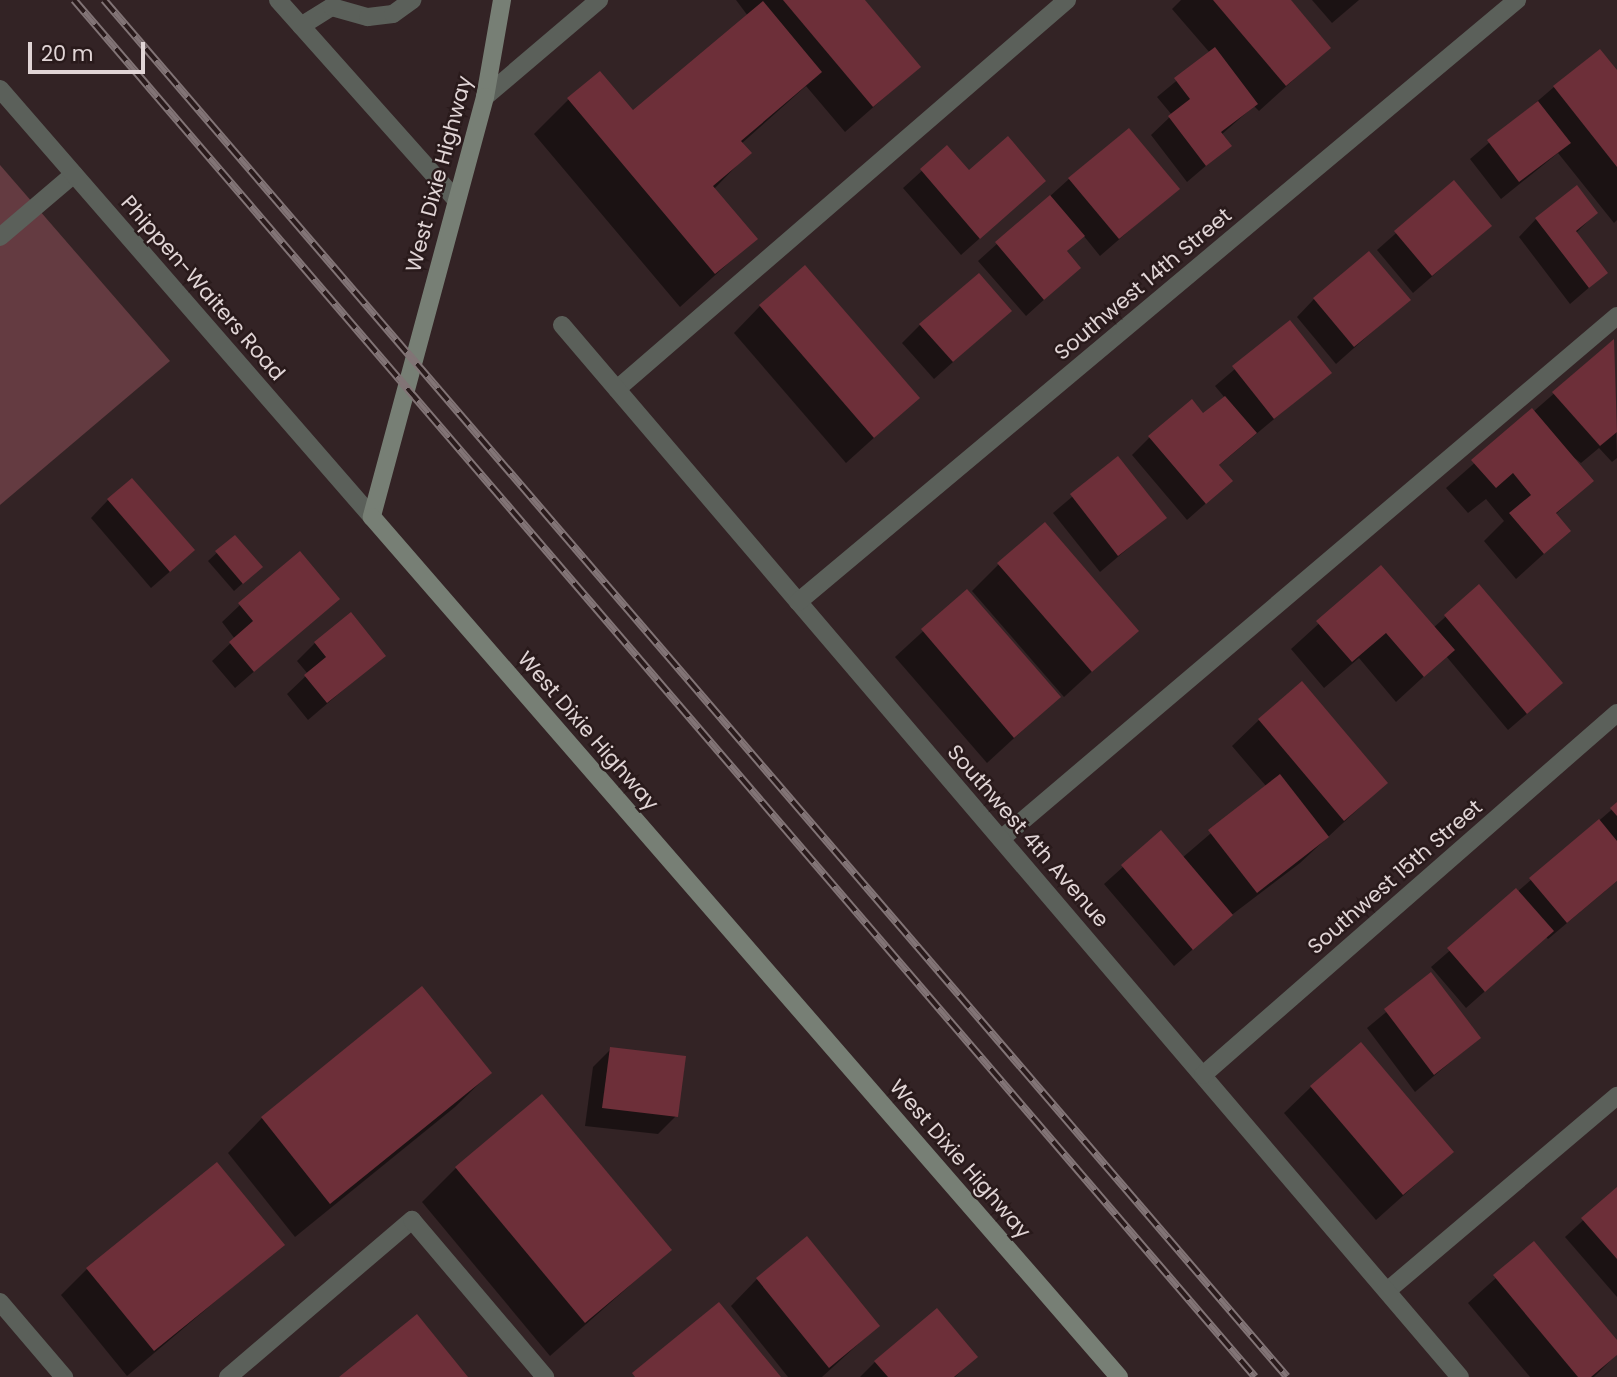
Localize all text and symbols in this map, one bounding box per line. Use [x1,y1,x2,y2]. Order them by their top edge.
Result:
scale bar [32,28,149,72]
text: 20 m [41,39,94,68]
street label: West Dixie Highway [401,73,477,275]
street label: Phippen-Waiters Road [116,190,290,386]
street label: Southwest 14th Street [1050,203,1236,365]
street label: West Dixie Highway [512,646,664,816]
street label: Southwest 4th Avenue [942,740,1114,932]
street label: Southwest 15th Street [1303,794,1487,960]
street label: West Dixie Highway [884,1074,1036,1244]

